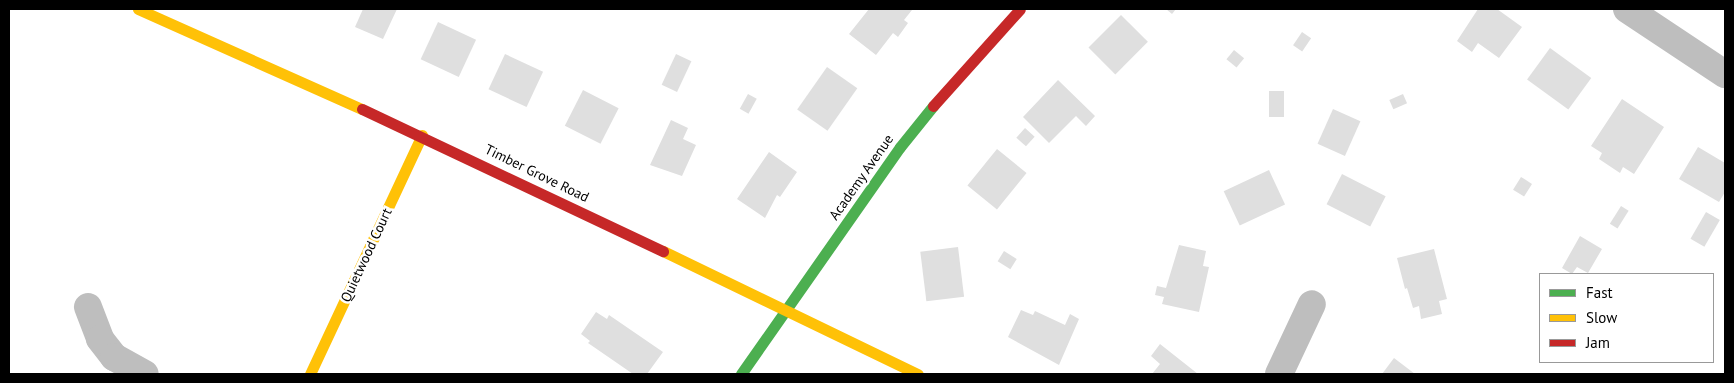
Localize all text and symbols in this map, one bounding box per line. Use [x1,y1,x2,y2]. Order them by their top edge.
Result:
street label: Academy Avenue [825,131,897,223]
street label: Timber Grove Road [482,141,592,205]
street label: Quietwood Court [337,205,395,305]
legend [1539,273,1714,363]
text: Fast [1586,283,1613,302]
text: Slow [1586,308,1617,327]
text: Jam [1586,333,1610,352]

